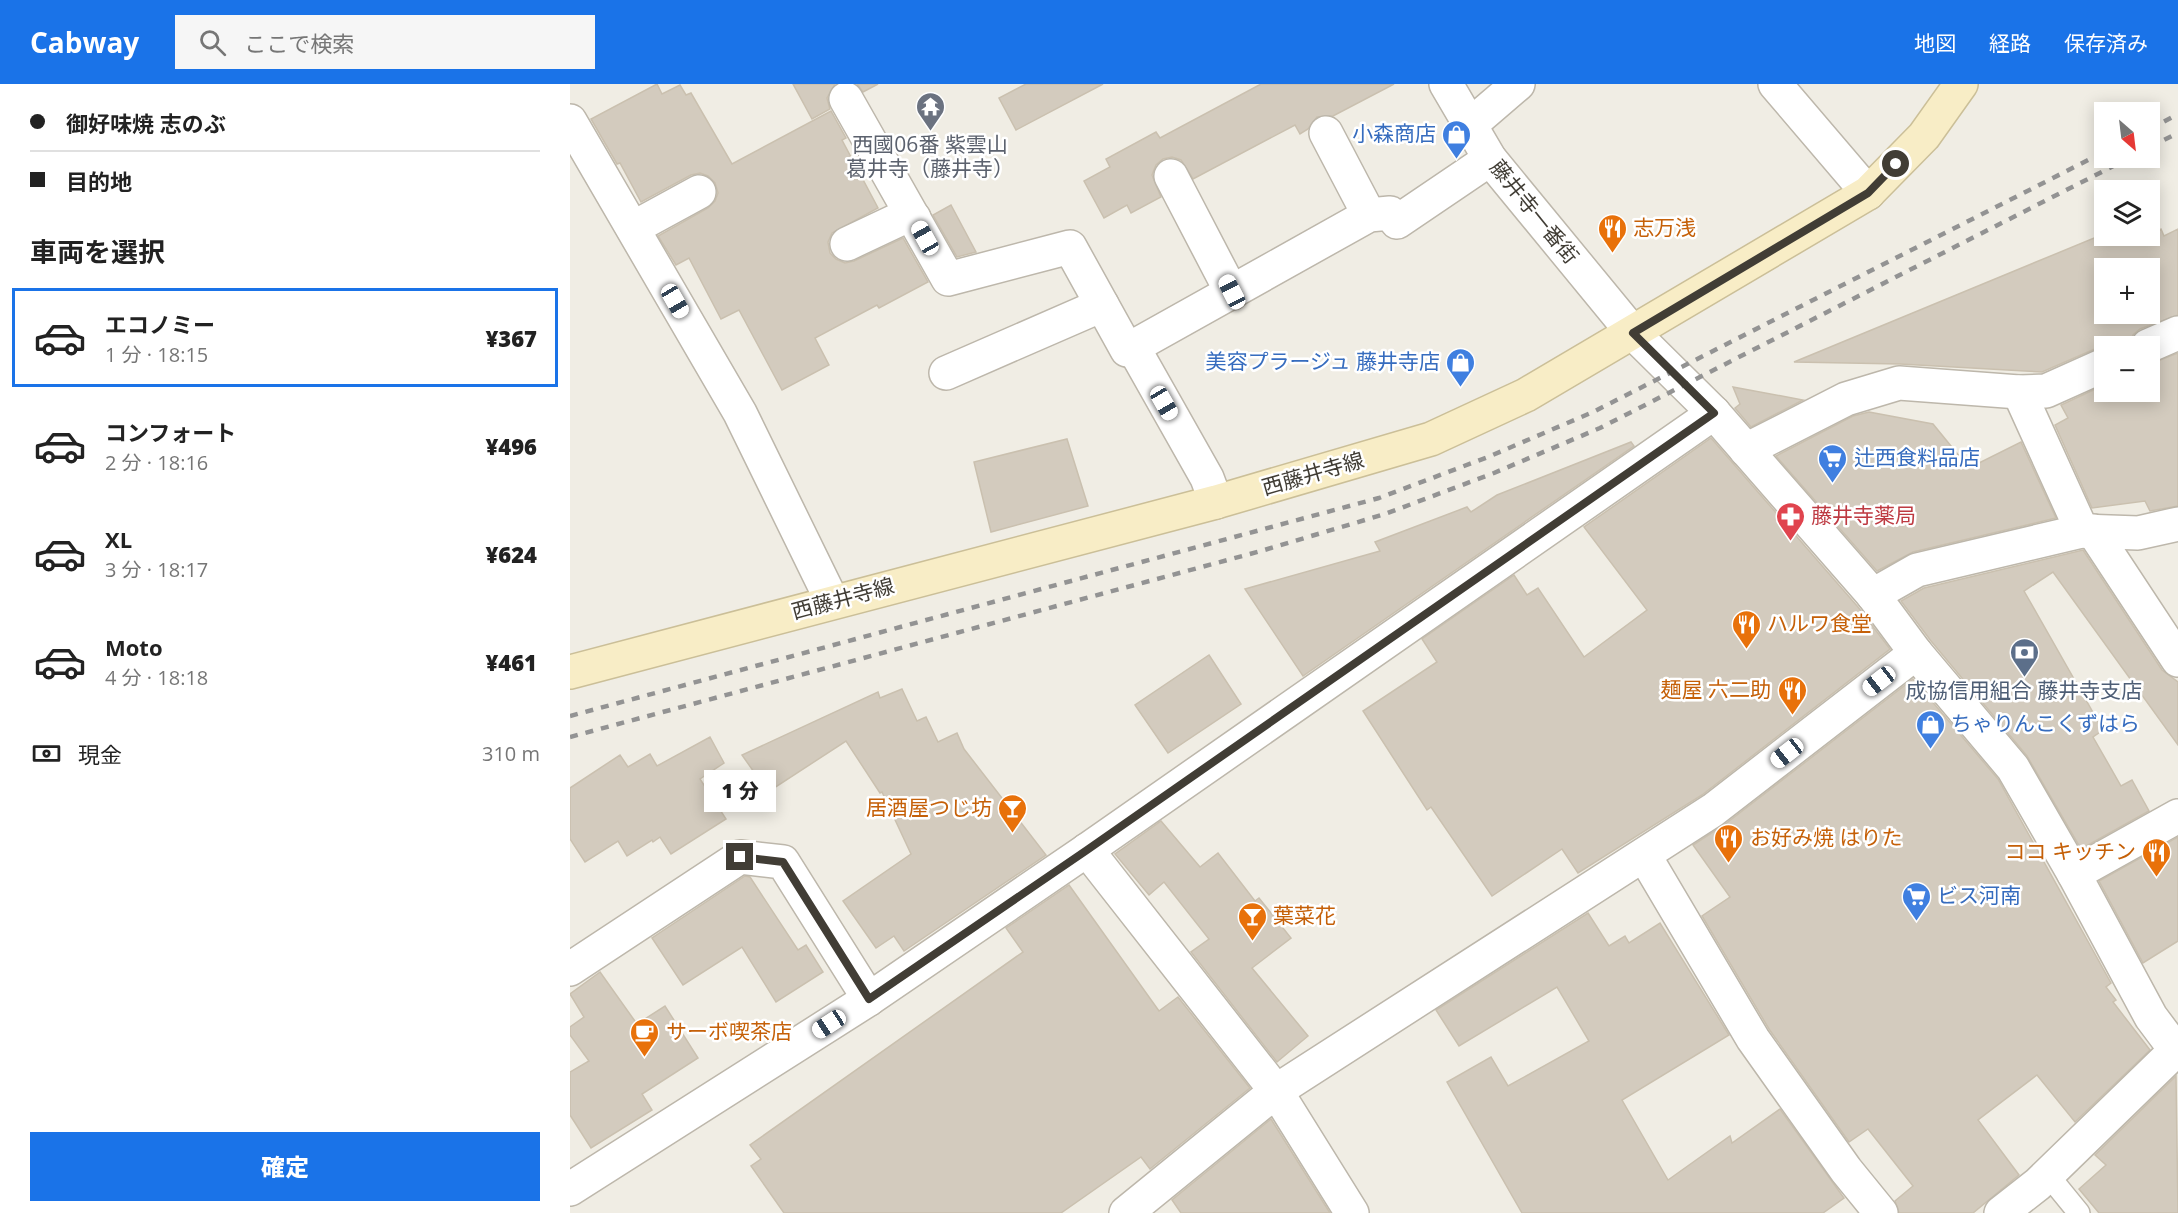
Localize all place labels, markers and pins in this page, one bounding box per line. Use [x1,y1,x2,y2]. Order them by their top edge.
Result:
temple icon: 西國06番 紫雲山 葛井寺（藤井寺） [914,90,946,132]
shop icon: 小森商店 [1441,118,1473,160]
place label: 小森商店 [1352,119,1436,147]
place label: 西國06番 紫雲山 葛井寺（藤井寺） [846,130,1014,182]
restaurant icon: 志万浅 [1596,212,1628,254]
place label: 志万浅 [1633,213,1696,241]
shop icon: 美容プラージュ 藤井寺店 [1445,346,1477,388]
place label: 美容プラージュ 藤井寺店 [1205,347,1440,375]
supermarket icon: 辻西食料品店 [1817,442,1849,484]
place label: 辻西食料品店 [1854,443,1980,471]
pharmacy icon: 藤井寺薬局 [1774,500,1806,542]
place label: 藤井寺薬局 [1811,501,1916,529]
restaurant icon: ハルワ食堂 [1730,608,1762,650]
place label: ハルワ食堂 [1767,609,1872,637]
bank icon: 成協信用組合 藤井寺支店 [2008,636,2040,678]
restaurant icon: 麺屋 六二助 [1776,674,1808,716]
place label: 麺屋 六二助 [1661,675,1771,703]
place label: 成協信用組合 藤井寺支店 [1906,676,2142,704]
shop icon: ちゃりんこくずはら [1914,708,1946,750]
place label: ちゃりんこくずはら [1951,709,2140,737]
bar icon: 居酒屋つじ坊 [997,792,1029,834]
place label: 居酒屋つじ坊 [866,793,992,821]
restaurant icon: お好み焼 はりた [1713,822,1745,864]
place label: お好み焼 はりた [1750,823,1902,851]
restaurant icon: ココ キッチン [2141,836,2173,878]
place label: ココ キッチン [2005,837,2136,865]
supermarket icon: ビス河南 [1900,880,1932,922]
place label: ビス河南 [1937,881,2021,909]
bar icon: 葉菜花 [1236,900,1268,942]
place label: 葉菜花 [1273,901,1336,929]
cafe icon: サーボ喫茶店 [629,1016,661,1058]
place label: サーボ喫茶店 [666,1017,792,1045]

